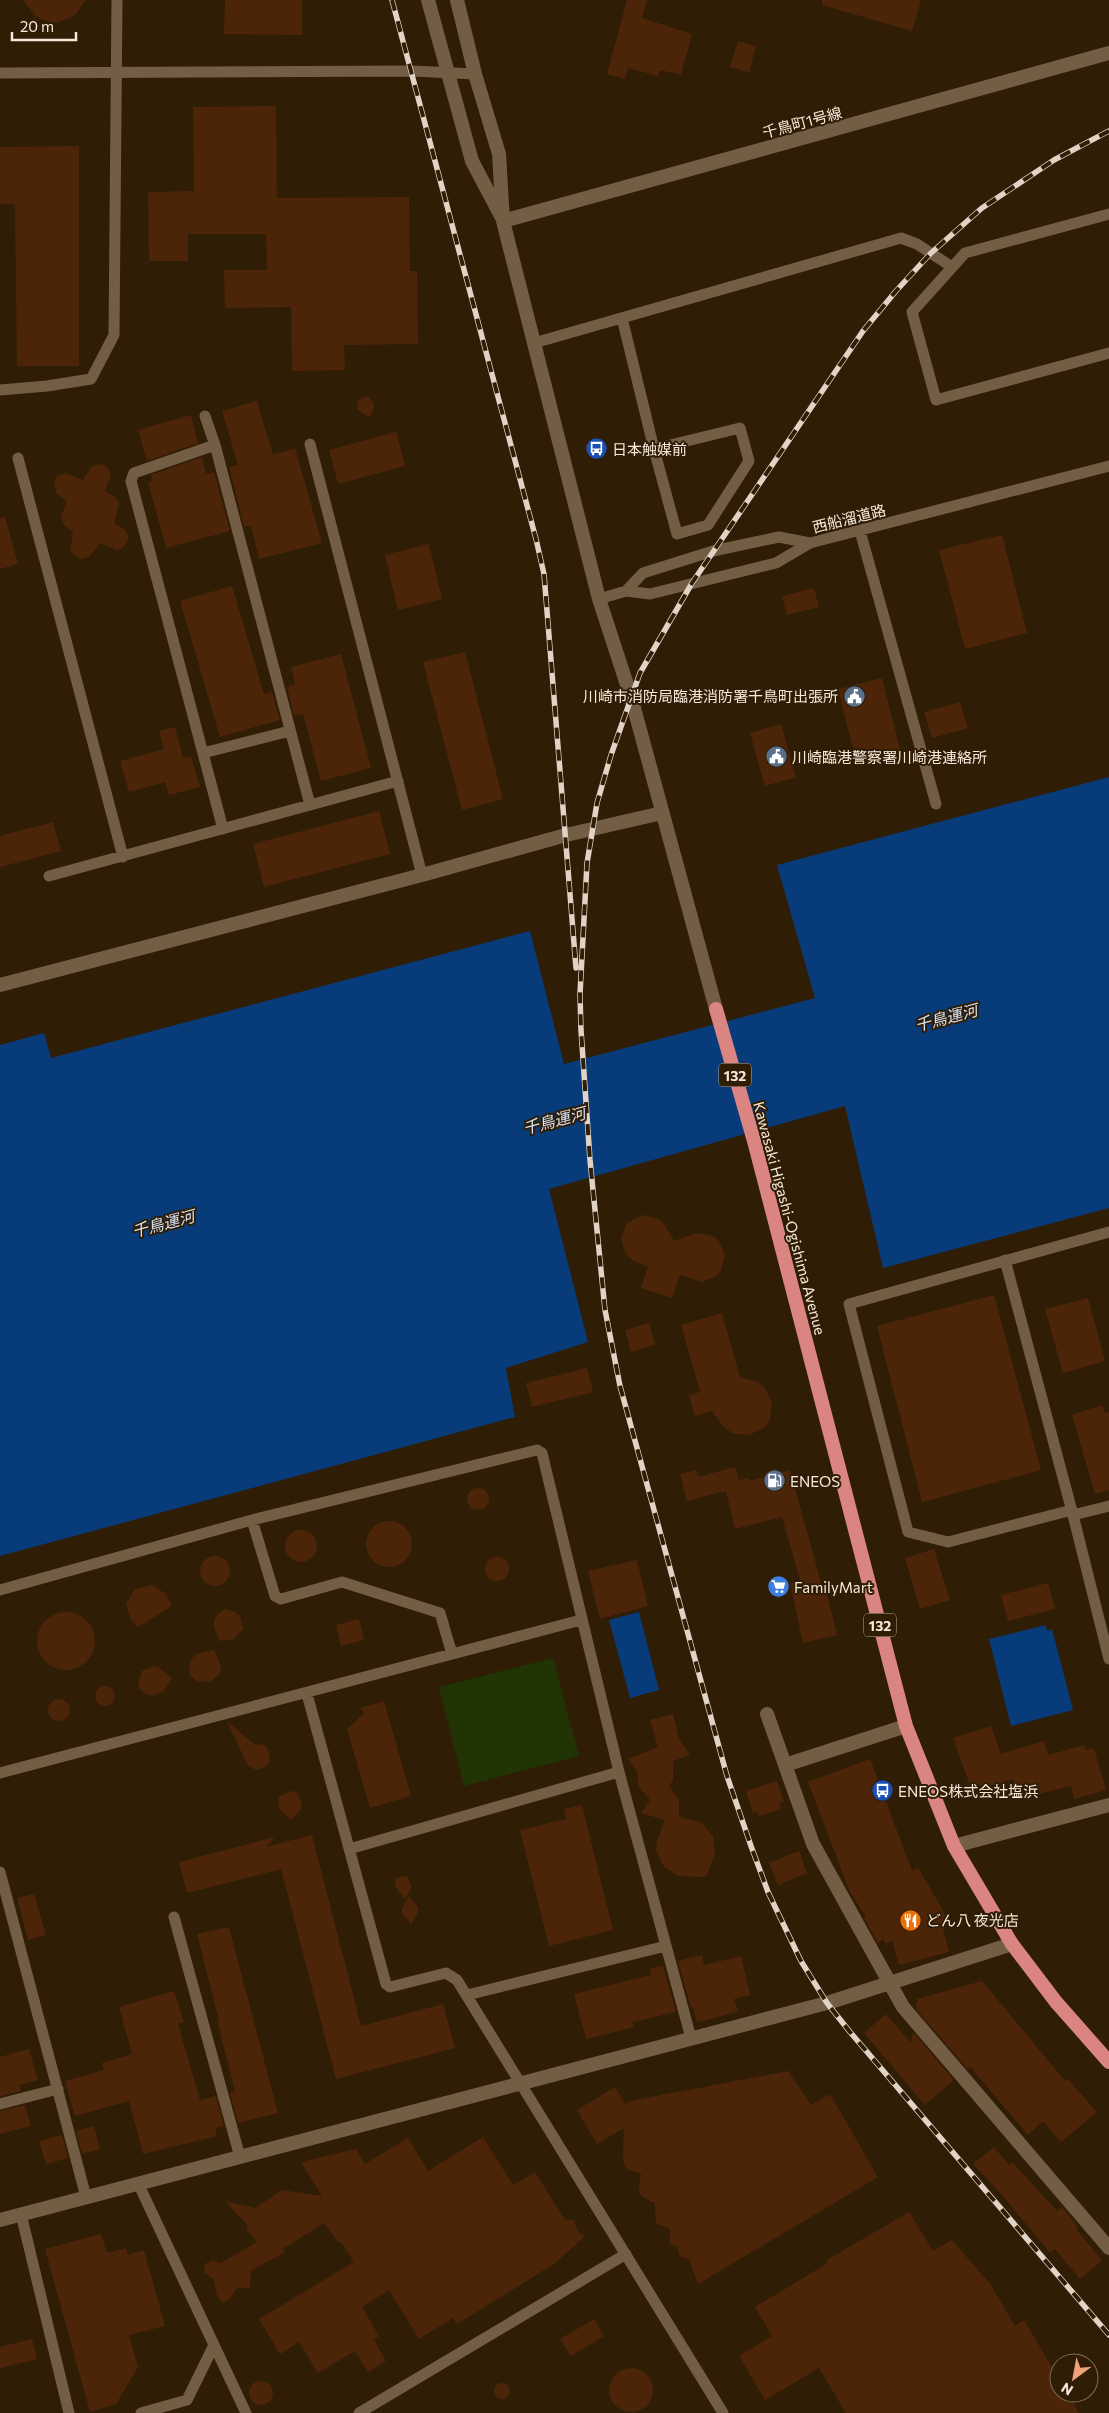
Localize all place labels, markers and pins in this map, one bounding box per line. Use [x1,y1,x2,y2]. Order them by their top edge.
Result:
bus stop icon: 日本触媒前 [584,437,608,461]
place label: 日本触媒前 [612,440,687,458]
public building icon: 川崎市消防局臨港消防署千鳥町出張所 [842,684,866,708]
place label: 川崎市消防局臨港消防署千鳥町出張所 [583,687,838,705]
public building icon: 川崎臨港警察署川崎港連絡所 [764,745,788,769]
place label: 川崎臨港警察署川崎港連絡所 [792,748,987,766]
fuel station icon: ENEOS [762,1469,786,1493]
place label: ENEOS [790,1472,840,1490]
supermarket icon: FamilyMart [766,1575,790,1599]
place label: FamilyMart [794,1578,873,1596]
bus stop icon: ENEOS株式会社塩浜 [870,1779,894,1803]
place label: ENEOS株式会社塩浜 [898,1782,1038,1800]
restaurant icon: どん八 夜光店 [898,1908,922,1932]
place label: どん八 夜光店 [926,1911,1019,1929]

